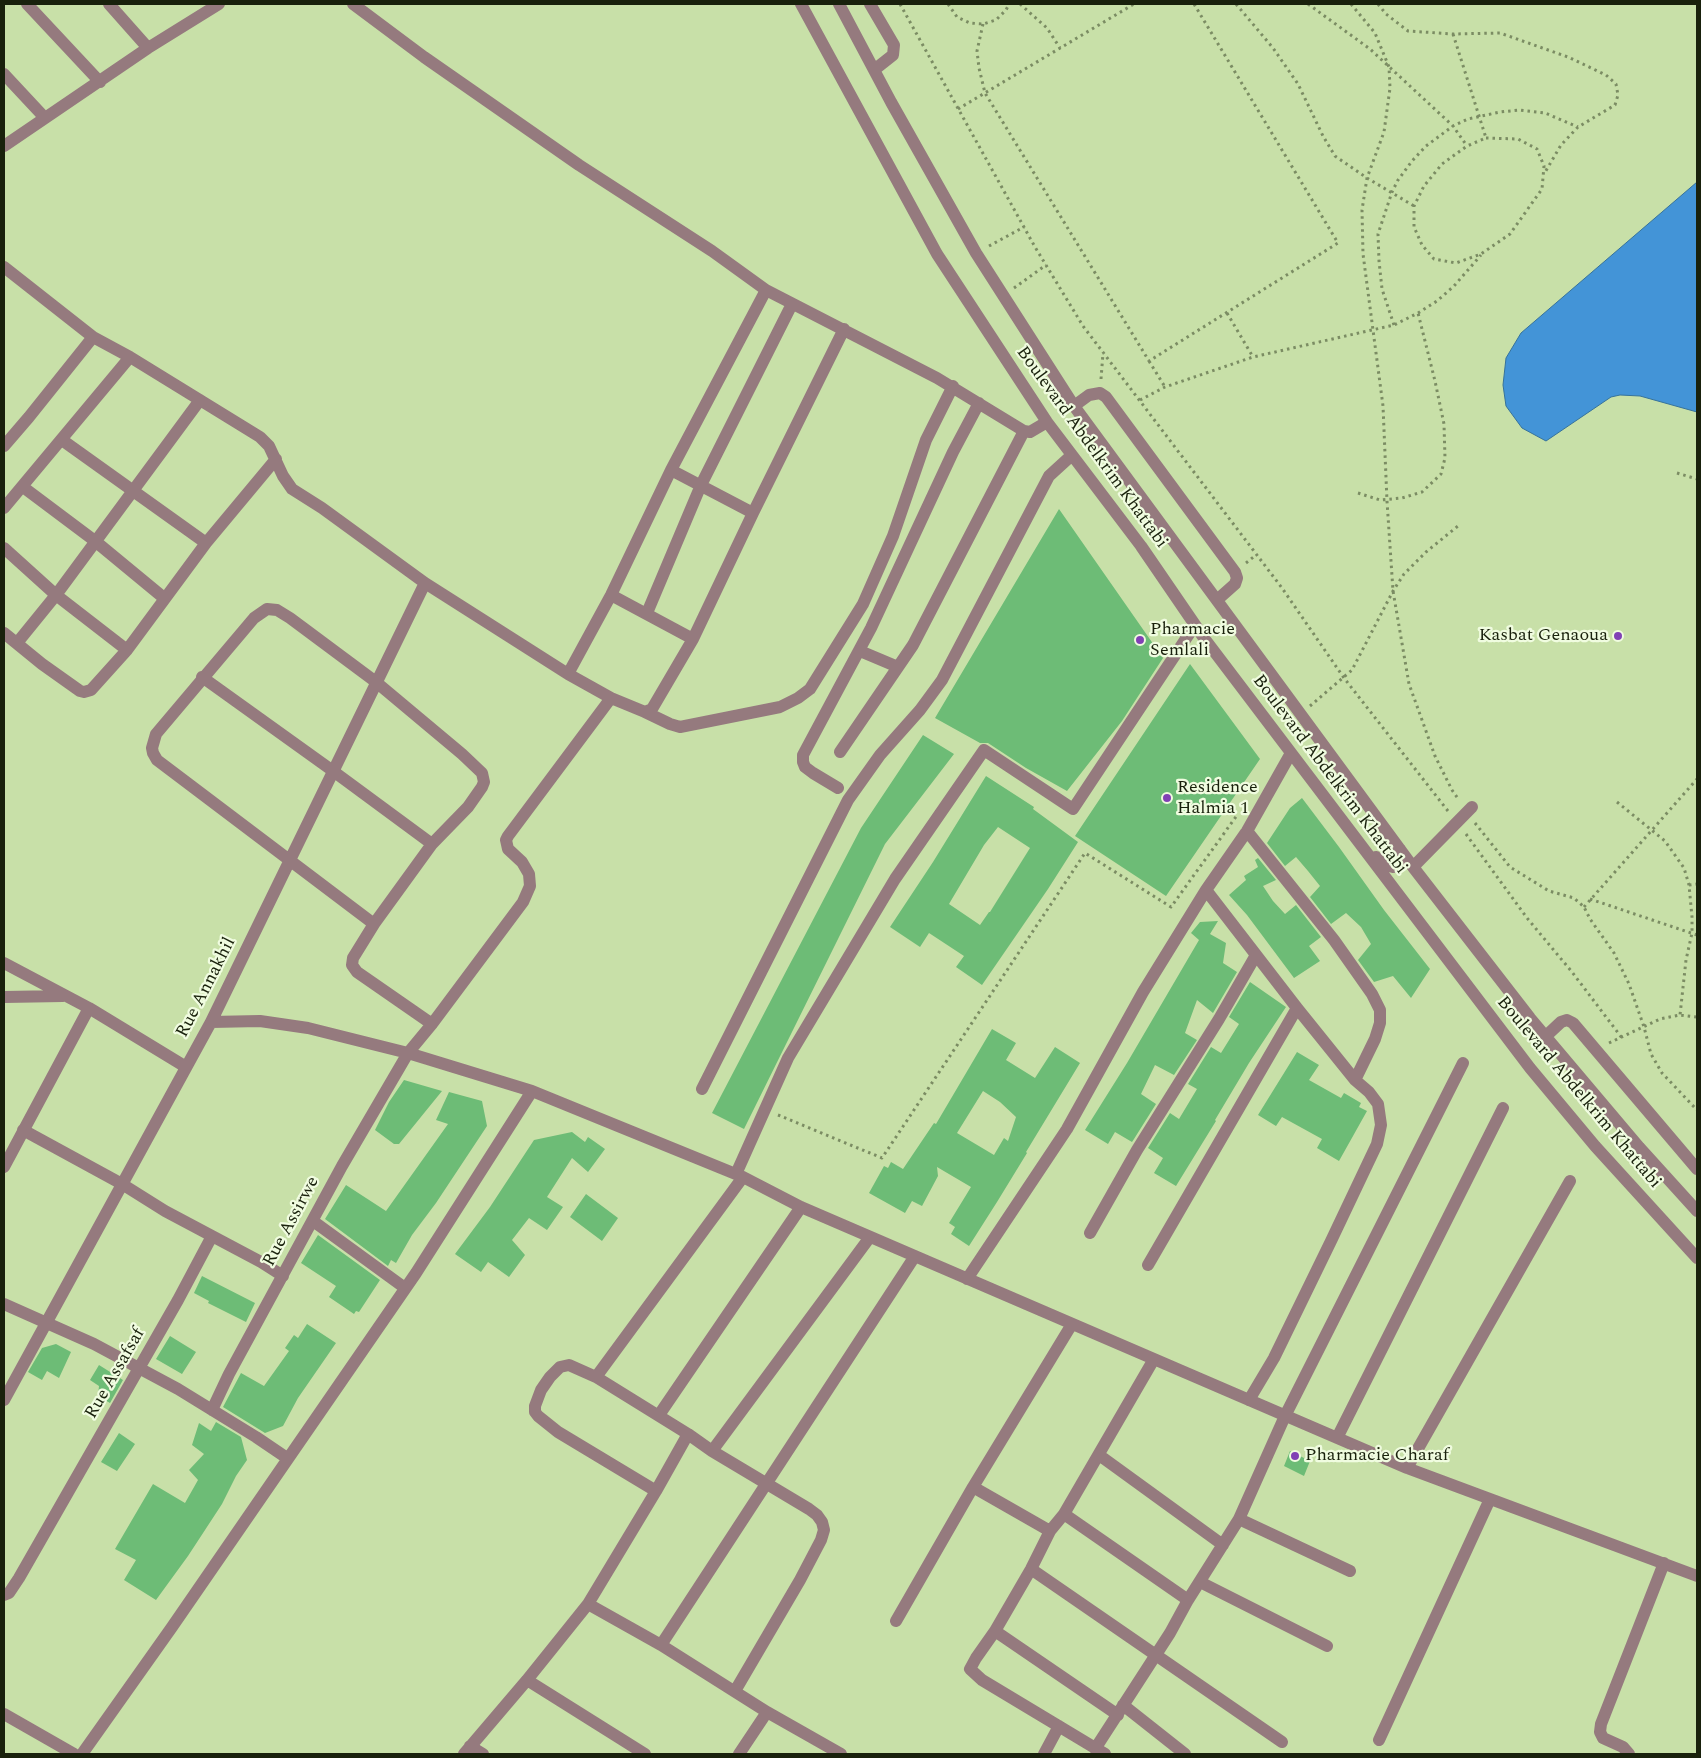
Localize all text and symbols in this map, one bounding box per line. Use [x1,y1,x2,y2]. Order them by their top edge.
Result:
street label: Boulevard Abdelkrim Khattabi [1011,343,1171,553]
place label: Pharmacie Semlali [1150,619,1235,662]
place label: Kasbat Genaoua [1479,625,1608,647]
marker: Kasbat Genaoua [1612,630,1624,642]
marker: Pharmacie Semlali [1134,634,1146,646]
street label: Boulevard Abdelkrim Khattabi [1247,671,1411,879]
place label: Residence Halmia 1 [1177,777,1258,820]
marker: Residence Halmia 1 [1161,792,1173,804]
street label: Rue Annakhil [173,934,241,1042]
street label: Boulevard Abdelkrim Khattabi [1491,993,1665,1193]
street label: Rue Assirwe [259,1173,325,1271]
street label: Rue Assafsaf [81,1325,151,1423]
place label: Pharmacie Charaf [1305,1445,1449,1467]
marker: Pharmacie Charaf [1289,1450,1301,1462]

